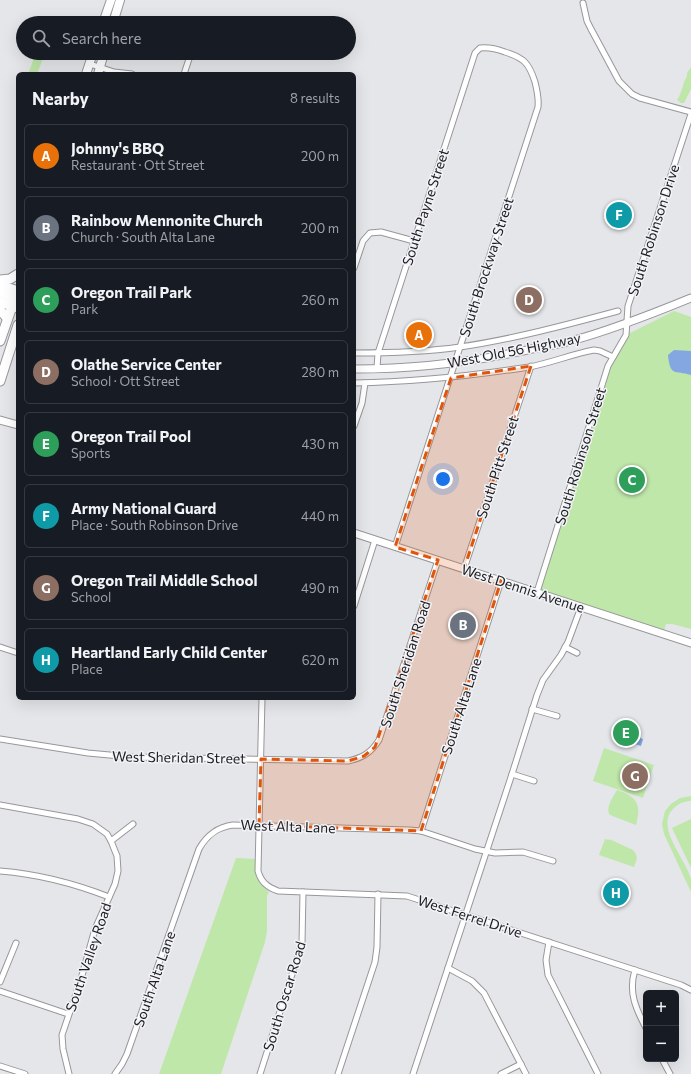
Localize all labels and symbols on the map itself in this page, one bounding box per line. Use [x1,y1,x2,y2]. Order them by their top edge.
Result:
street label: South Payne Street [398,146,452,267]
street label: South Robinson Drive [624,162,682,298]
street label: South Brockway Street [455,195,517,339]
pin: F [606,200,632,230]
pin: D [516,285,542,315]
pin: A [406,320,432,350]
street label: West Old 56 Highway [446,329,582,371]
street label: South Robinson Street [551,385,609,527]
street label: South Pitt Street [472,413,522,520]
pin: C [619,465,645,495]
your location [433,469,453,489]
street label: West Dennis Avenue [459,560,587,616]
street label: South Sheridan Road [376,598,434,730]
pin: B [450,610,476,640]
street label: South Alta Lane [437,656,485,756]
pin: E [613,718,639,748]
street label: West Sheridan Street [112,747,246,767]
pin: G [622,761,648,791]
street label: West Alta Lane [240,816,336,836]
pin: H [603,878,629,908]
street label: West Ferrel Drive [416,891,524,941]
street label: South Valley Road [61,900,115,1014]
street label: South Alta Lane [130,929,178,1029]
street label: South Oscar Road [259,939,309,1053]

